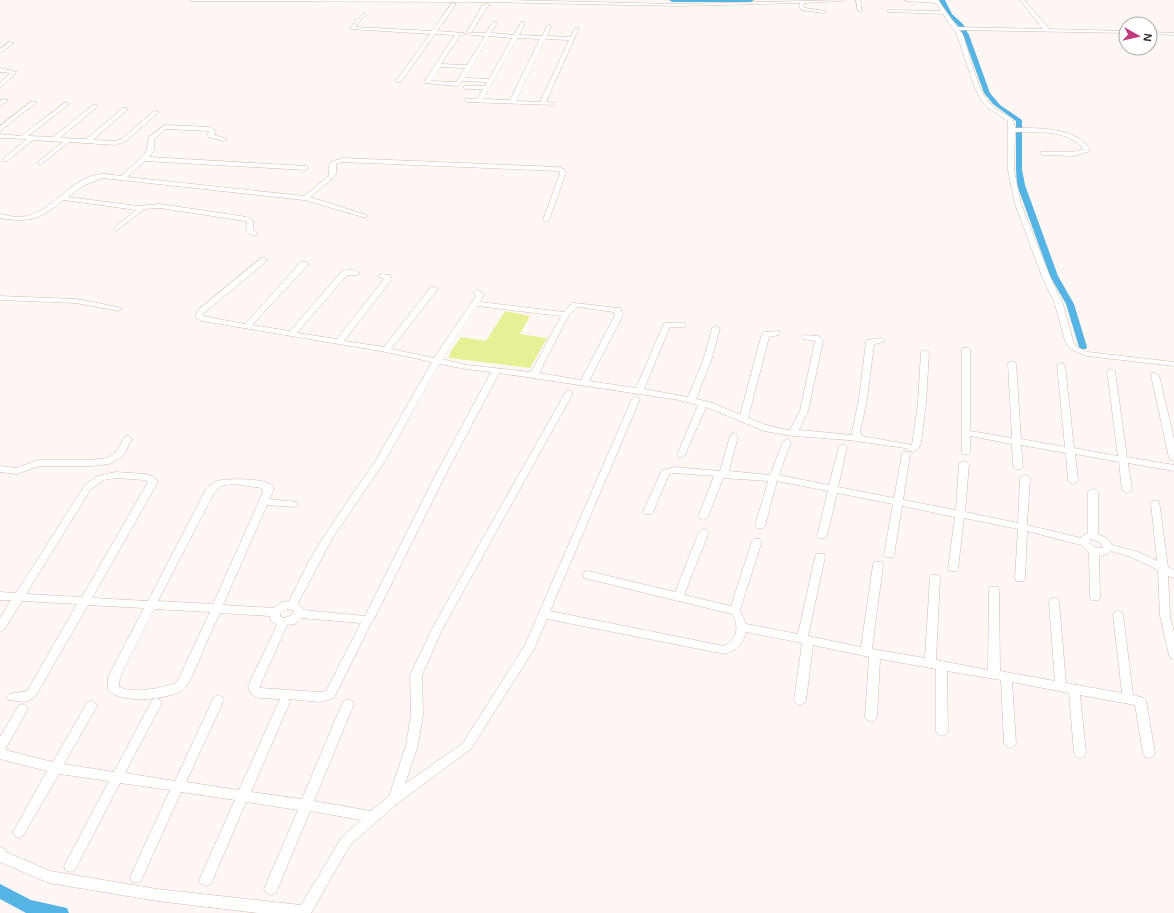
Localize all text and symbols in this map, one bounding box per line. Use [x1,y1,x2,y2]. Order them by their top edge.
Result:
north arrow [1118,16,1158,56]
text: N [1141,33,1154,42]

